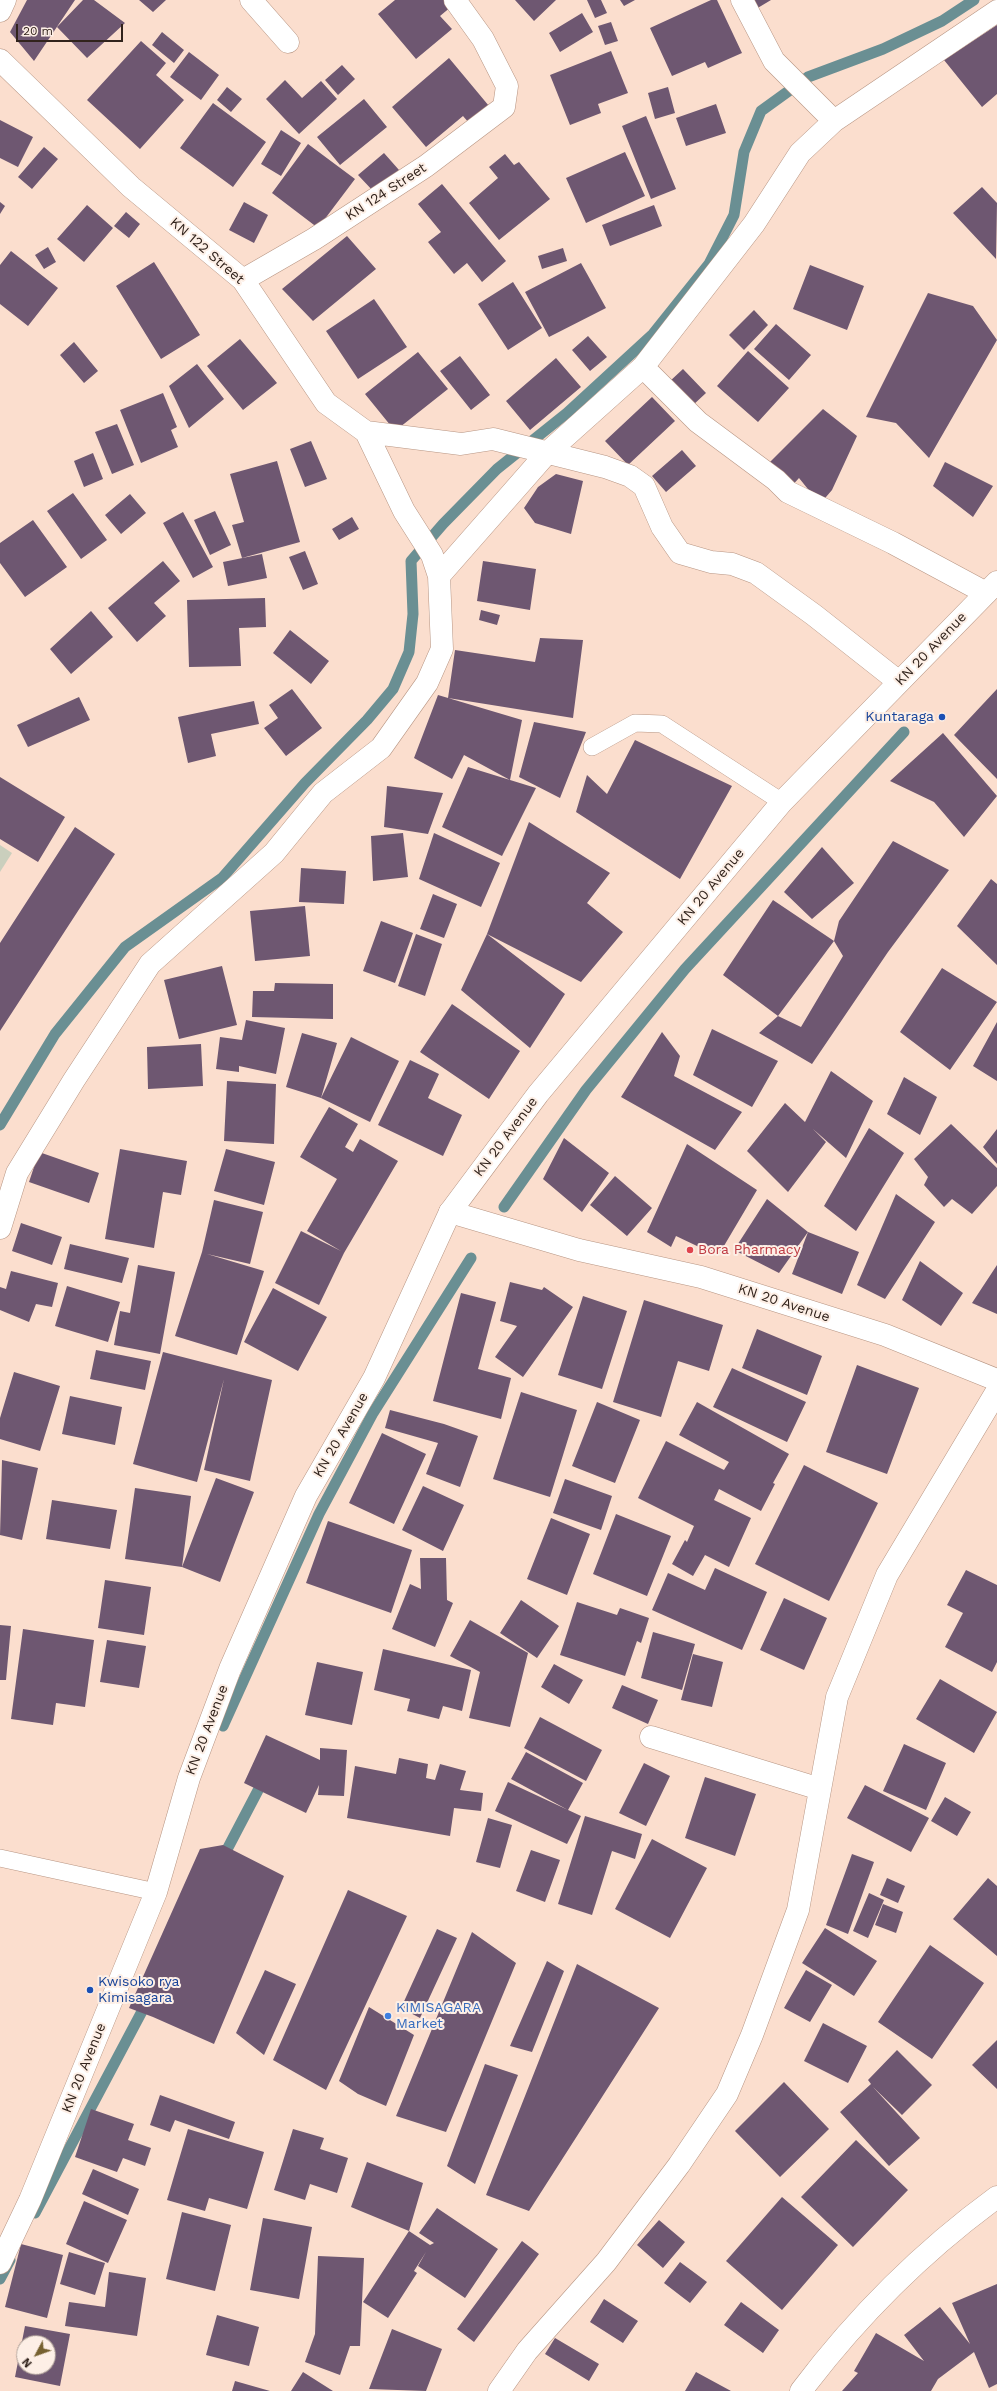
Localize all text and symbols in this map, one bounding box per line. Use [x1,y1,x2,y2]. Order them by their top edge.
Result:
scale bar [18,16,125,42]
text: 20 m [23,24,53,38]
street label: KN 124 Street [342,160,430,224]
street label: KN 122 Street [166,214,248,288]
street label: KN 20 Avenue [892,609,970,689]
place label: Kuntaraga [865,709,934,725]
marker: Kuntaraga [937,712,947,722]
street label: KN 20 Avenue [674,845,748,929]
street label: KN 20 Avenue [471,1094,541,1180]
place label: Bora Pharmacy [698,1242,801,1258]
marker: Bora Pharmacy [685,1245,695,1255]
street label: KN 20 Avenue [736,1280,832,1326]
street label: KN 20 Avenue [310,1389,372,1481]
street label: KN 20 Avenue [182,1682,232,1778]
place label: Kwisoko rya Kimisagara [98,1974,179,2006]
marker: Kwisoko rya Kimisagara [85,1985,95,1995]
place label: KIMISAGARA Market [396,2000,481,2032]
marker: KIMISAGARA Market [383,2011,393,2021]
street label: KN 20 Avenue [58,2021,110,2115]
north arrow [16,2335,56,2375]
text: N [20,2355,35,2370]

